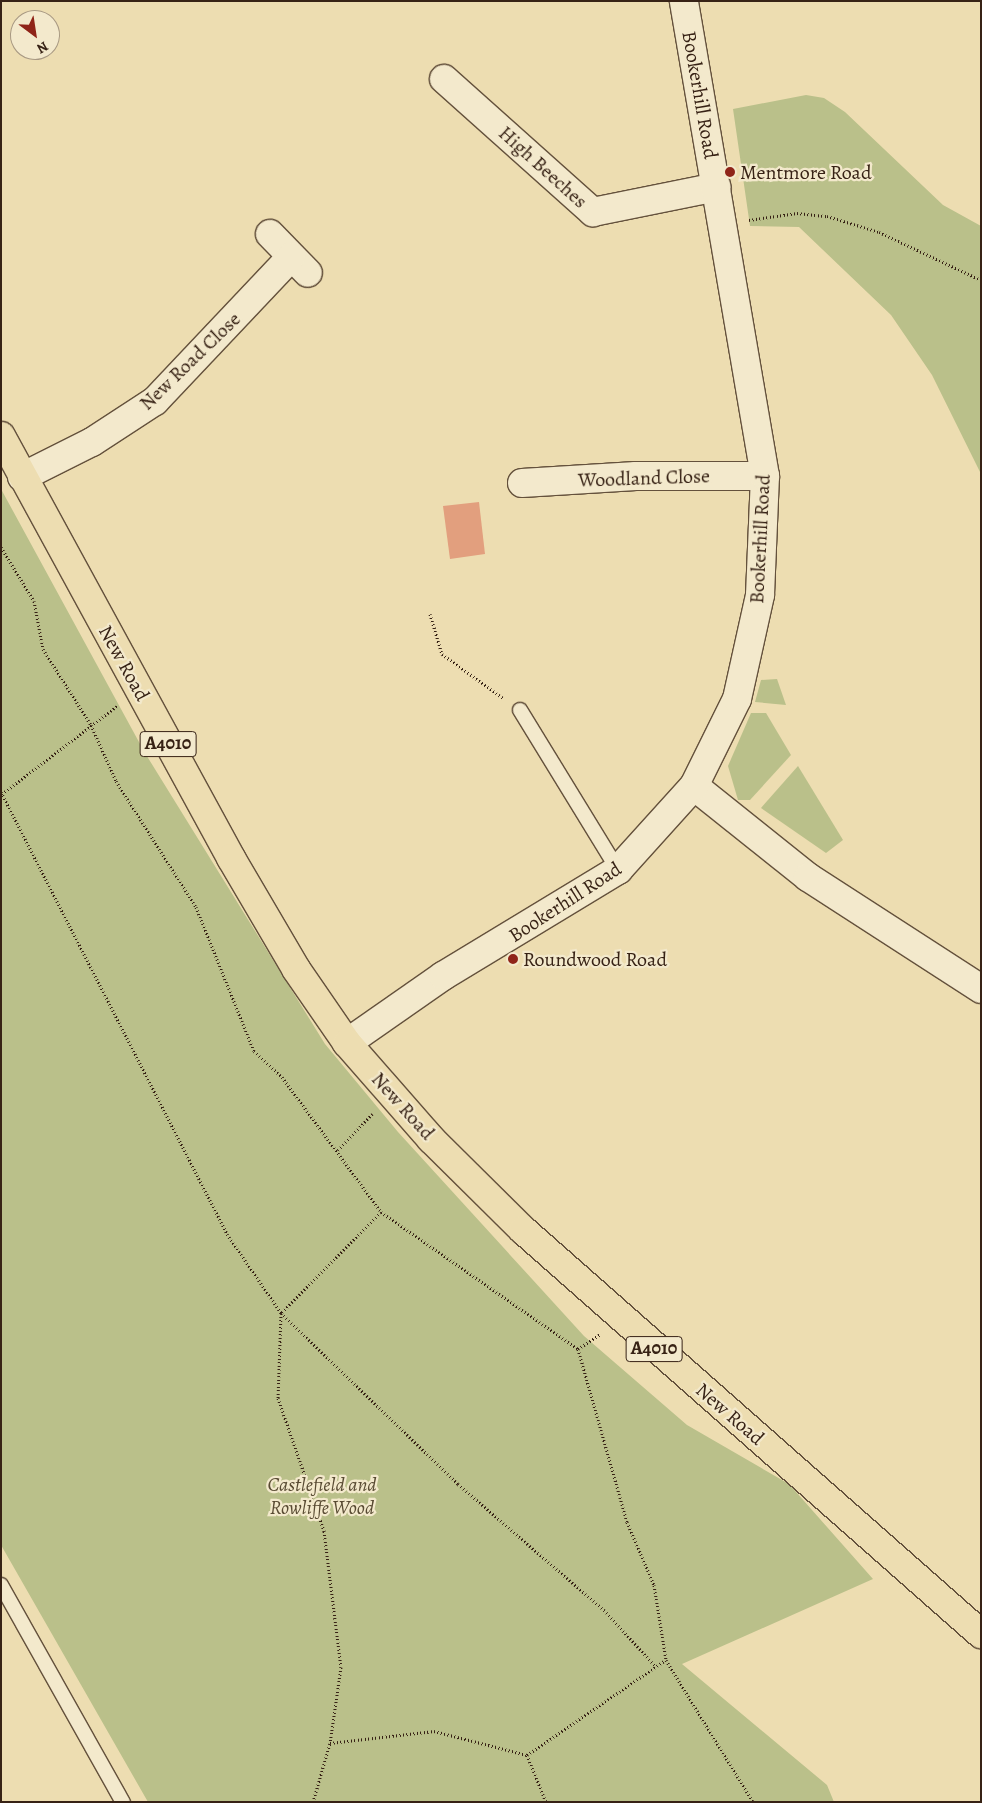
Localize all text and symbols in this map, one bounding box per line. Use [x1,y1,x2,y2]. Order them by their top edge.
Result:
north arrow [10,10,60,60]
street label: Bookerhill Road [677,29,723,161]
text: N [33,37,52,58]
street label: High Beeches [494,121,592,213]
place label: Mentmore Road [740,160,872,184]
marker: Mentmore Road [724,166,736,178]
street label: New Road Close [135,307,245,415]
street label: Woodland Close [578,464,710,492]
street label: Bookerhill Road [745,474,775,604]
street label: New Road [93,621,155,705]
road number: A4010 [139,728,197,761]
street label: Bookerhill Road [504,857,626,947]
place label: Roundwood Road [523,947,667,971]
marker: Roundwood Road [507,953,519,965]
street label: New Road [366,1067,440,1145]
road number: A4010 [625,1332,683,1366]
street label: New Road [691,1378,769,1450]
park label: Castlefield and Rowliffe Wood [267,1473,377,1520]

